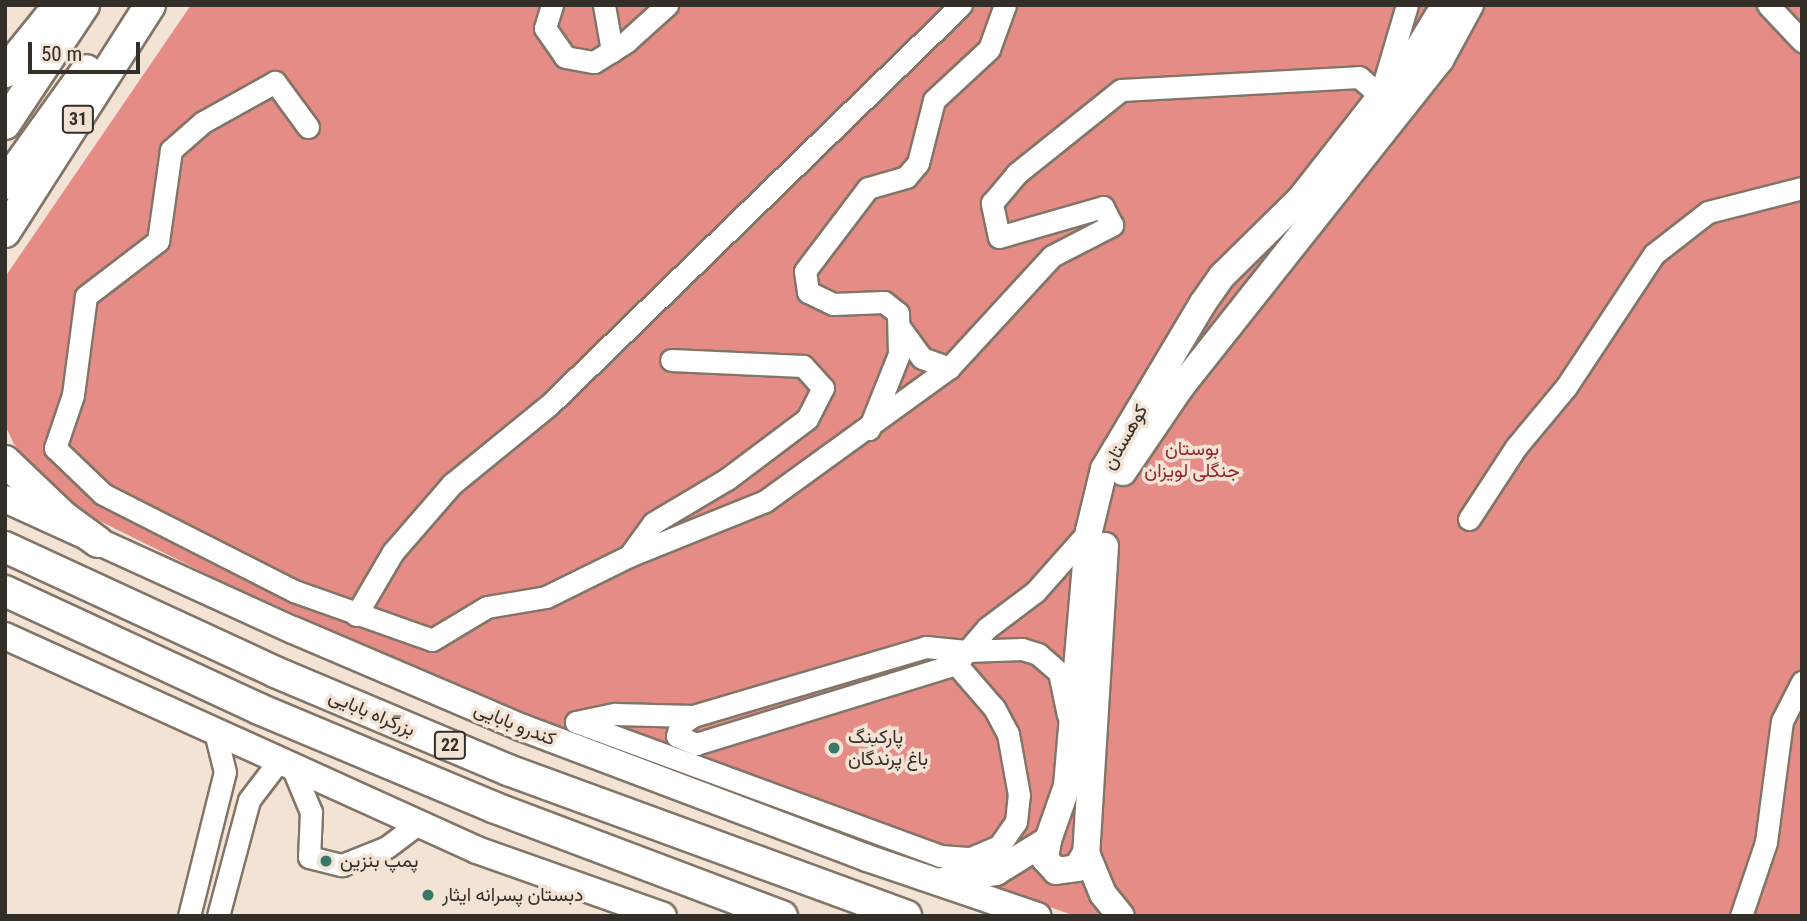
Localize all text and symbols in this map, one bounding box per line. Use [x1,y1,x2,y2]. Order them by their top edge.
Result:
scale bar [32,28,144,72]
text: 50 m [41,42,82,66]
road number: 31 [60,104,96,134]
street label: کوهستان [1097,400,1153,474]
park label: بوستان جنگلی لویزان [1144,438,1240,482]
street label: بزرگراه بابایی [325,685,419,741]
street label: کندرو بابایی [471,697,559,751]
place label: پارکینگ باغ پرندگان [848,726,928,770]
road number: 22 [433,730,468,760]
marker: پارکینگ باغ پرندگان [826,740,842,756]
place label: پمپ بنزین [340,850,418,872]
marker: پمپ بنزین [318,853,334,869]
place label: دبستان پسرانه ایثار [442,884,583,906]
marker: دبستان پسرانه ایثار [420,887,436,903]

